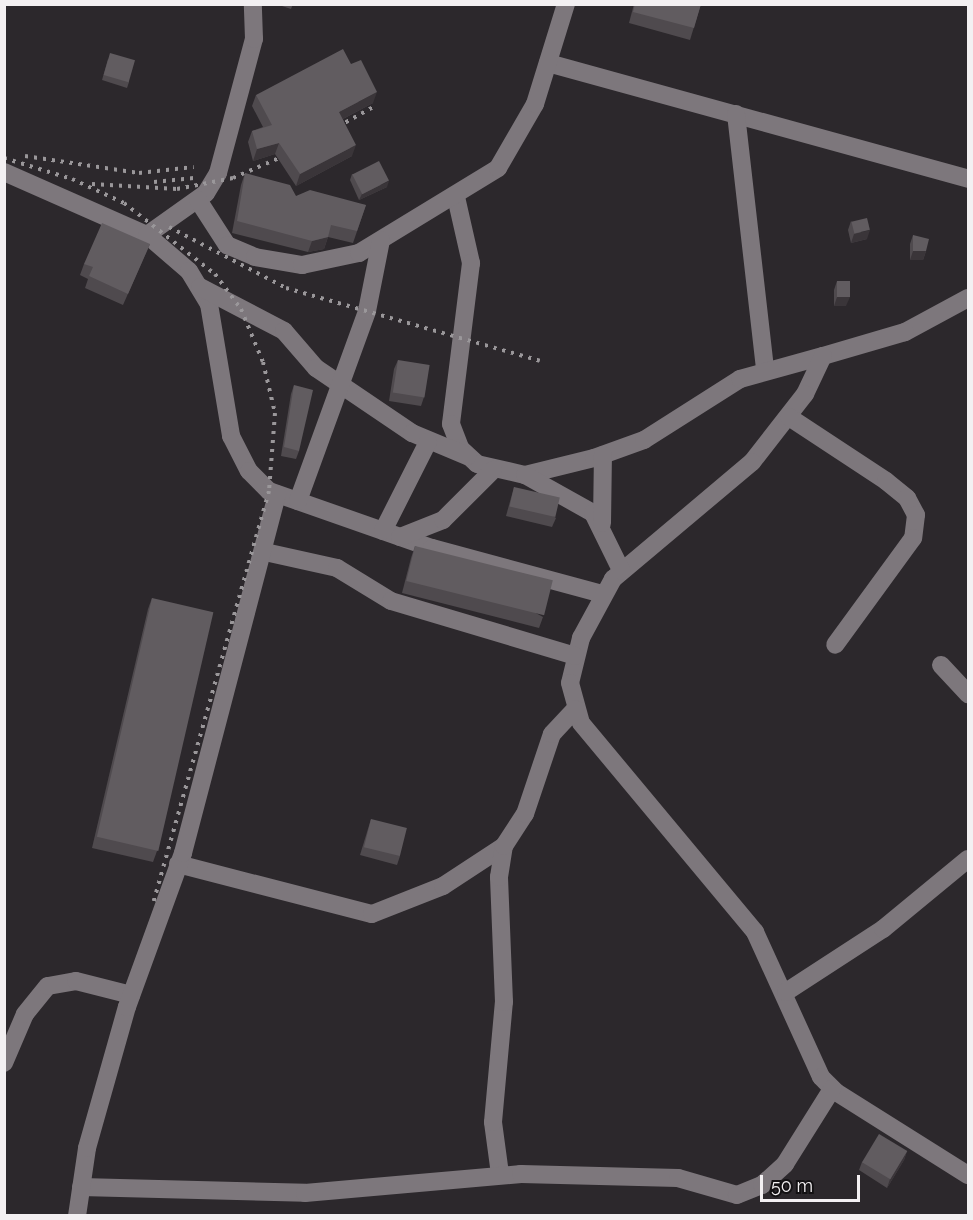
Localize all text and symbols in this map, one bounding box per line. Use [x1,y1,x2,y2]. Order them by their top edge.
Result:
scale bar [763,1163,864,1201]
text: 50 m [771,1175,813,1196]

